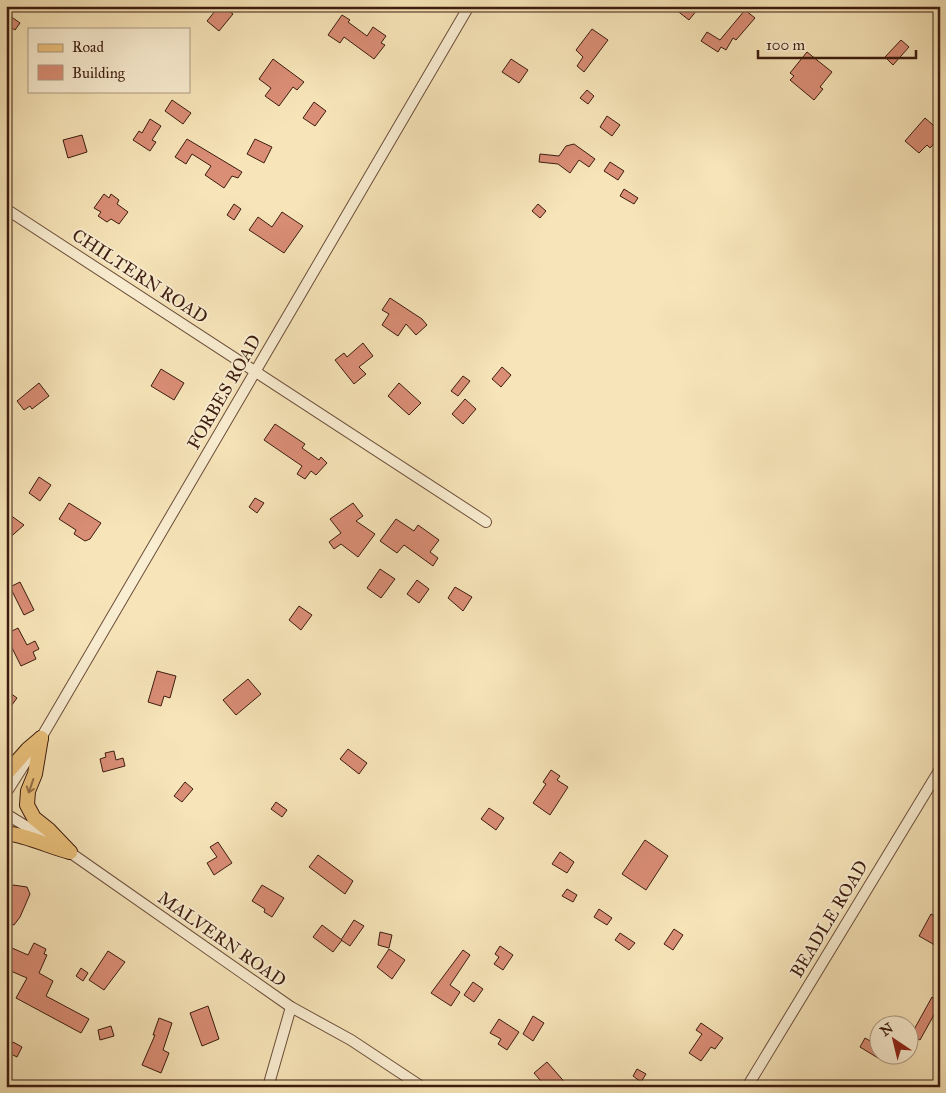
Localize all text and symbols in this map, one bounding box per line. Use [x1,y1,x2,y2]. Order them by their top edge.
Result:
legend [28,28,190,92]
scale bar [758,28,916,60]
text: 100 m [766,36,806,54]
text: Road [72,38,104,56]
text: Building [72,64,126,82]
street label: CHILTERN ROAD [68,224,212,328]
street label: FORBES ROAD [182,331,266,453]
one-way arrow [25,777,35,793]
street label: BEADLE ROAD [785,856,873,982]
street label: MALVERN ROAD [154,886,290,992]
north arrow [868,1016,918,1066]
text: N [877,1019,897,1040]

